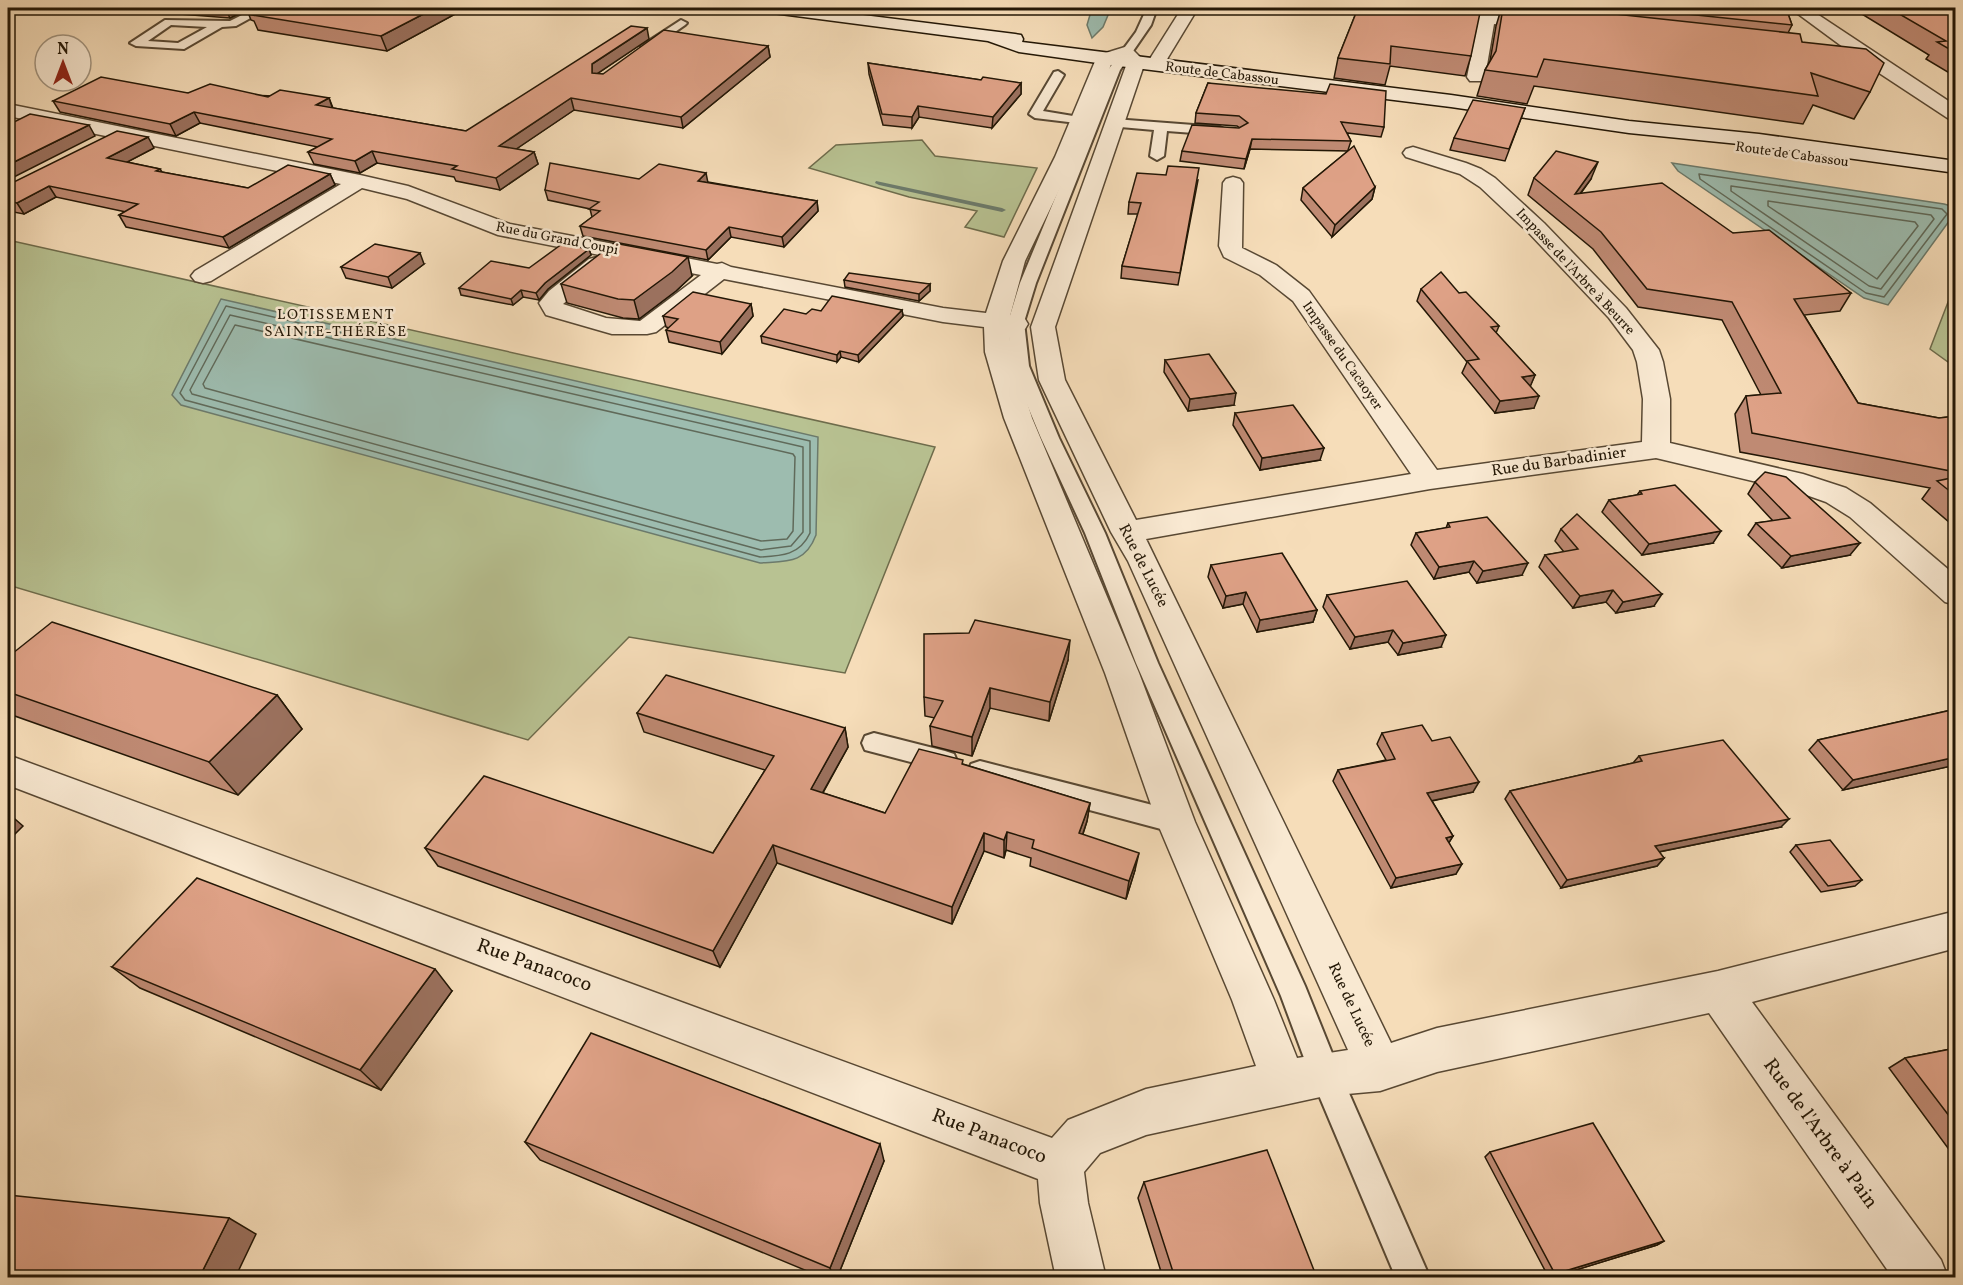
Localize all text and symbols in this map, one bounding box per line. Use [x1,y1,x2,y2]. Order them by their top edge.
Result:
north arrow [33,33,93,93]
text: N [57,39,69,61]
street label: Route de Cabassou [1164,58,1280,90]
street label: Route de Cabassou [1734,138,1850,172]
street label: Impasse de l'Arbre à Beurre [1511,205,1639,340]
street label: Rue du Grand Coupi [494,218,620,260]
street label: Impasse du Cacaoyer [1297,298,1387,414]
district label: LOTISSEMENT SAINTE-THÉRÈSE [264,305,408,343]
street label: Rue du Barbadinier [1490,442,1628,482]
street label: Rue de Lucée [1113,521,1173,611]
street label: Rue Panacoco [472,932,596,1000]
street label: Rue de Lucée [1322,959,1380,1051]
street label: Rue de l'Arbre à Pain [1756,1053,1884,1215]
street label: Rue Panacoco [927,1102,1051,1172]

